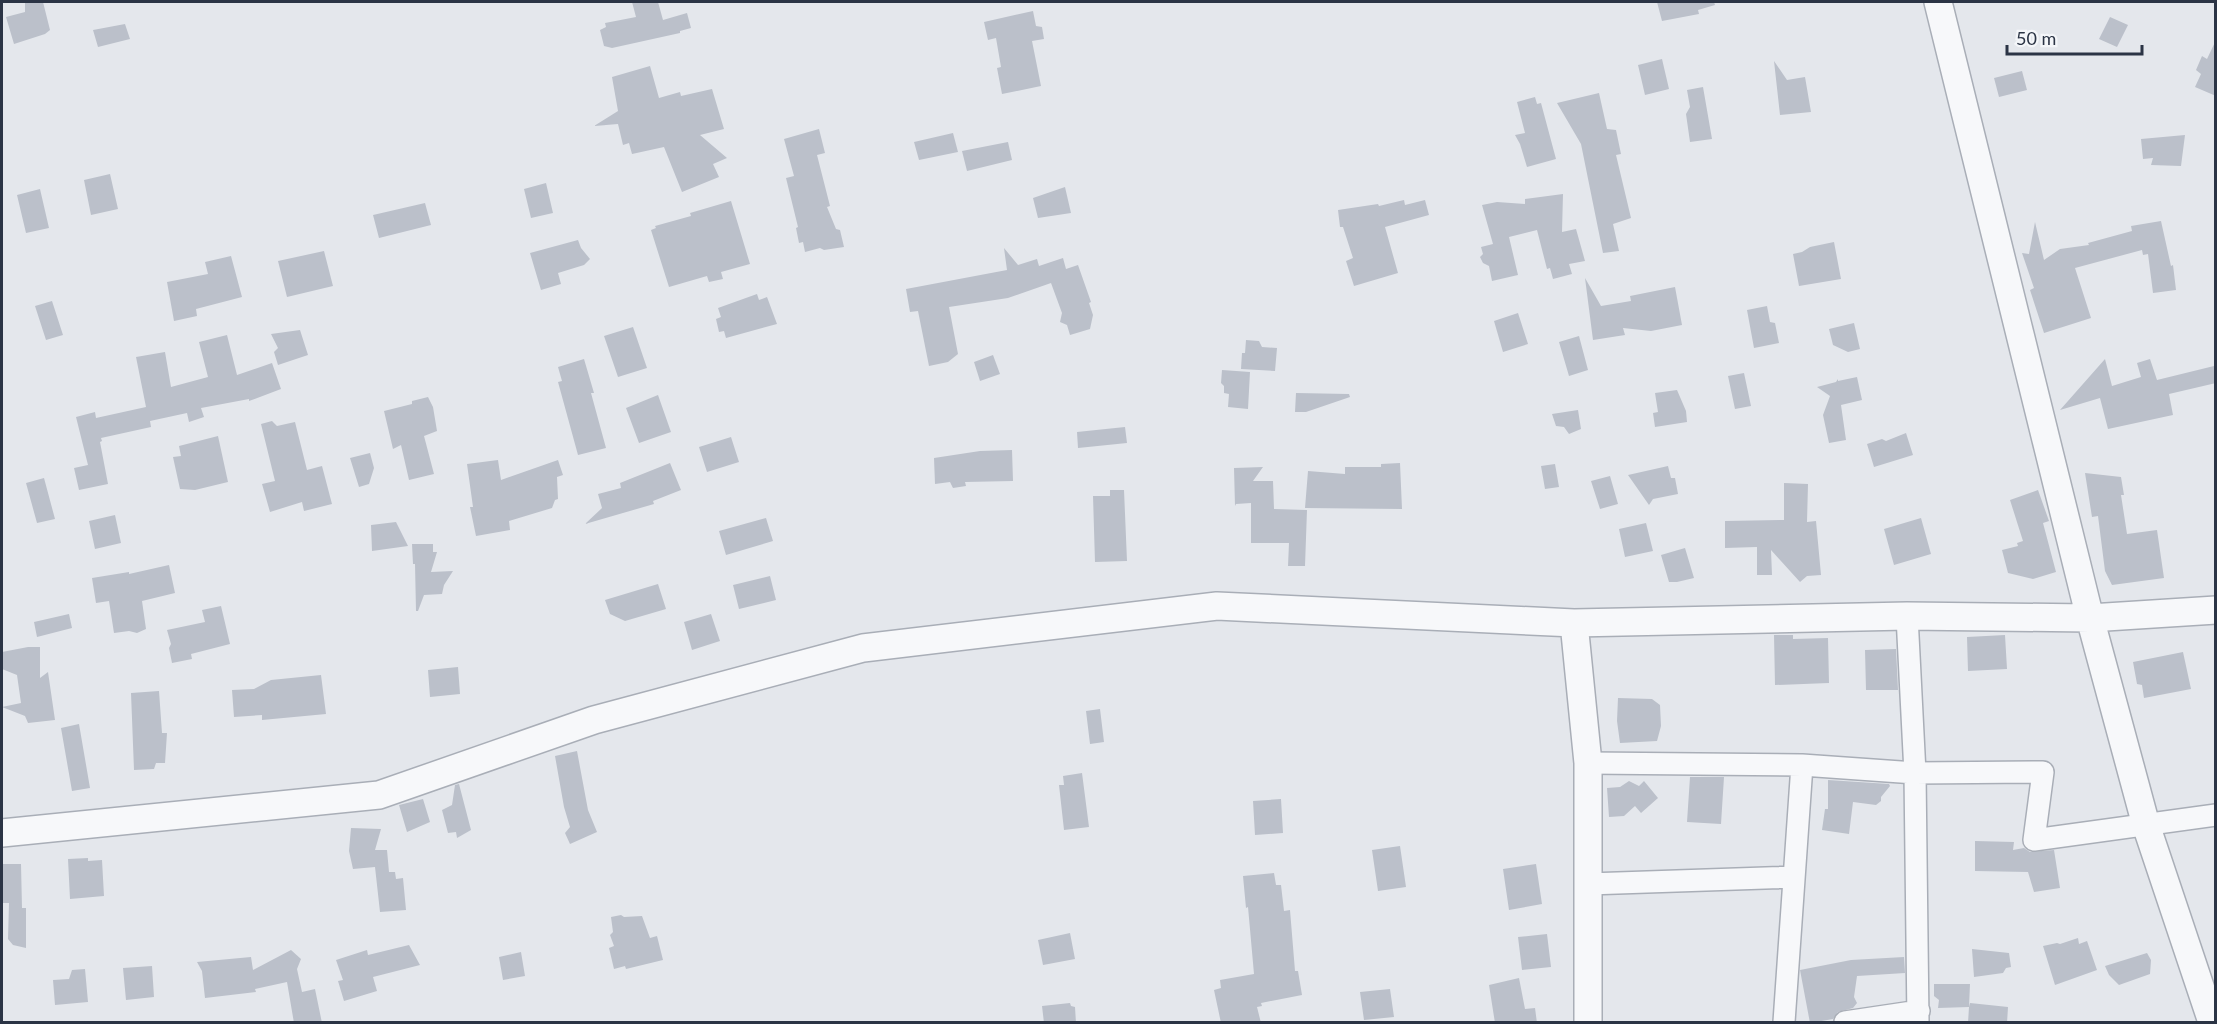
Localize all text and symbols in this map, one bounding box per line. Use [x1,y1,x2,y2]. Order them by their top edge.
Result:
scale bar [2007,18,2142,56]
text: 50 m [2016,27,2056,49]

